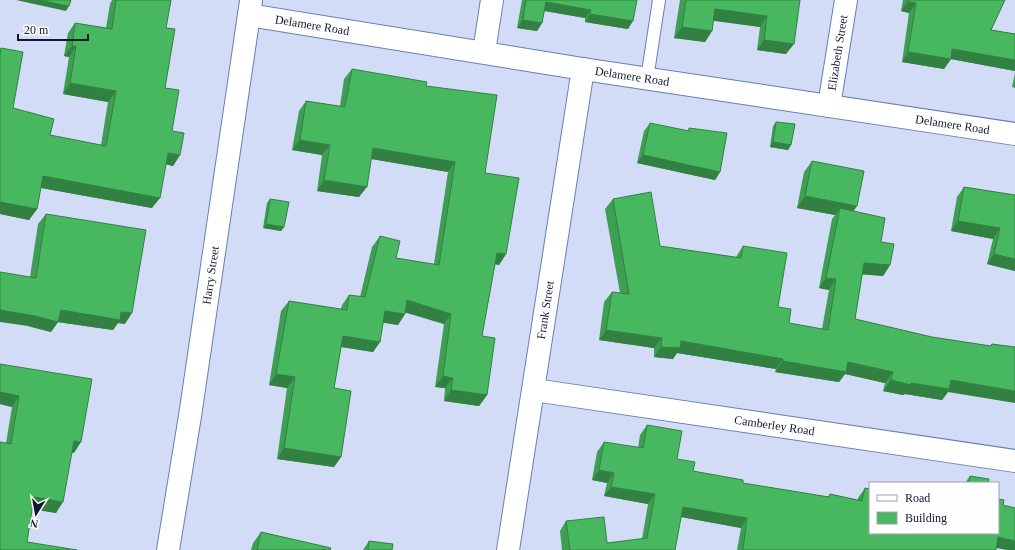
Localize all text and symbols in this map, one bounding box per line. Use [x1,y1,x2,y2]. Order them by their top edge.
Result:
street label: Delamere Road [274,12,350,38]
street label: Elizabeth Street [825,13,851,92]
scale bar [18,16,88,42]
text: 20 m [24,23,49,37]
street label: Delamere Road [594,64,670,89]
street label: Delamere Road [914,112,991,137]
street label: Harry Street [199,244,222,306]
street label: Frank Street [534,279,557,340]
street label: Camberley Road [733,413,815,438]
legend [869,482,999,534]
text: Road [905,491,930,505]
north arrow [16,494,56,534]
text: Building [905,511,947,525]
text: N [29,517,39,530]

